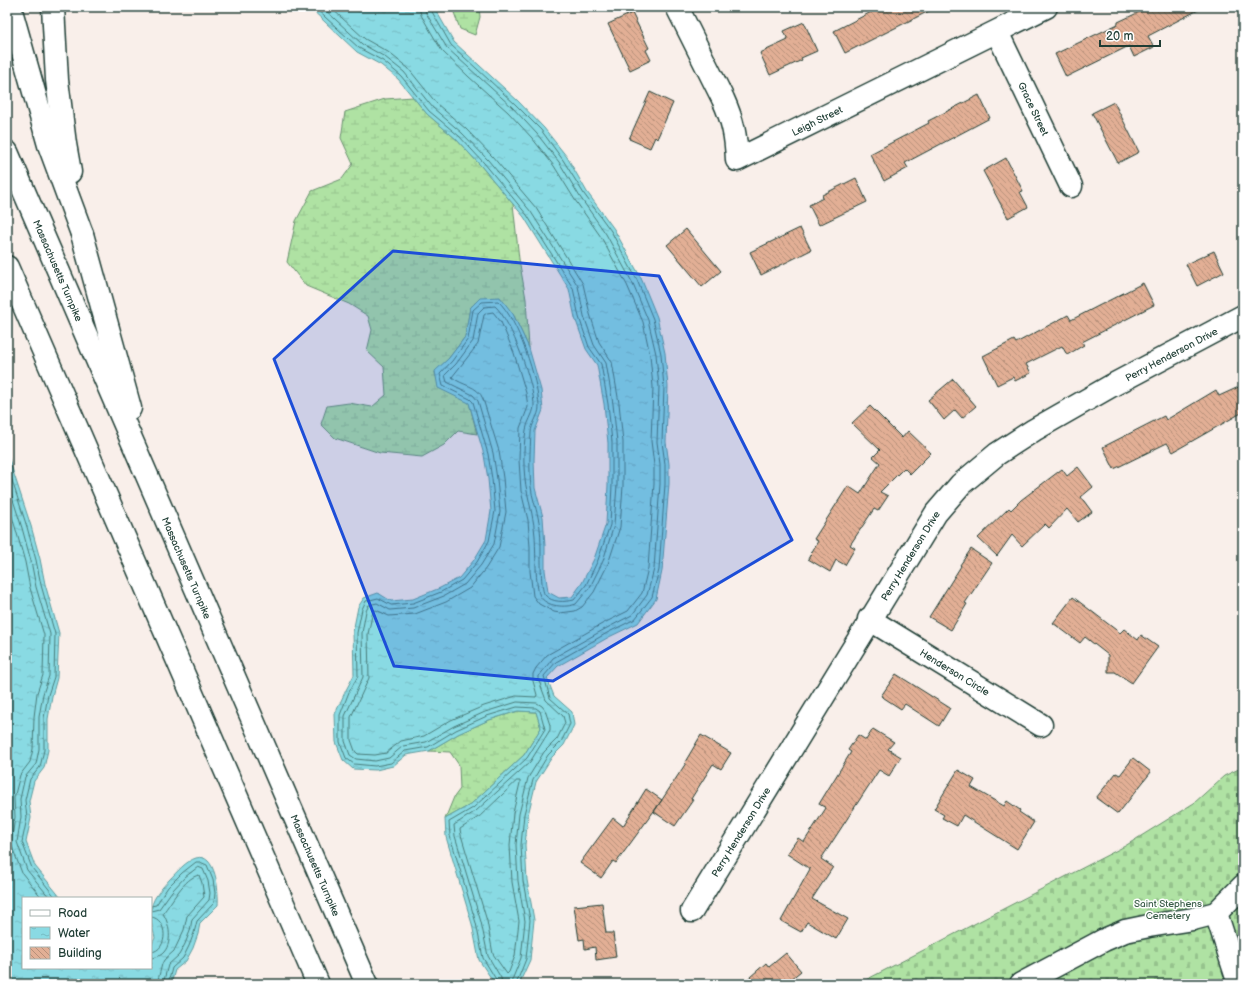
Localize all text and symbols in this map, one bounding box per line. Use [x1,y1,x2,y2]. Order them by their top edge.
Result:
scale bar [1100,22,1160,48]
text: 20 m [1106,29,1133,44]
street label: Grace Street [1015,80,1051,138]
street label: Leigh Street [790,104,845,139]
street label: Massachusetts Turnpike [30,218,85,323]
street label: Perry Henderson Drive [1123,325,1220,384]
street label: Perry Henderson Drive [879,509,943,603]
street label: Massachusetts Turnpike [159,516,213,621]
street label: Henderson Circle [917,647,991,699]
street label: Perry Henderson Drive [709,785,773,879]
street label: Massachusetts Turnpike [287,813,342,918]
legend [22,897,152,969]
park label: Saint Stephens Cemetery [1134,898,1202,922]
text: Road [58,906,87,921]
text: Water [58,926,90,941]
text: Building [58,946,102,961]

